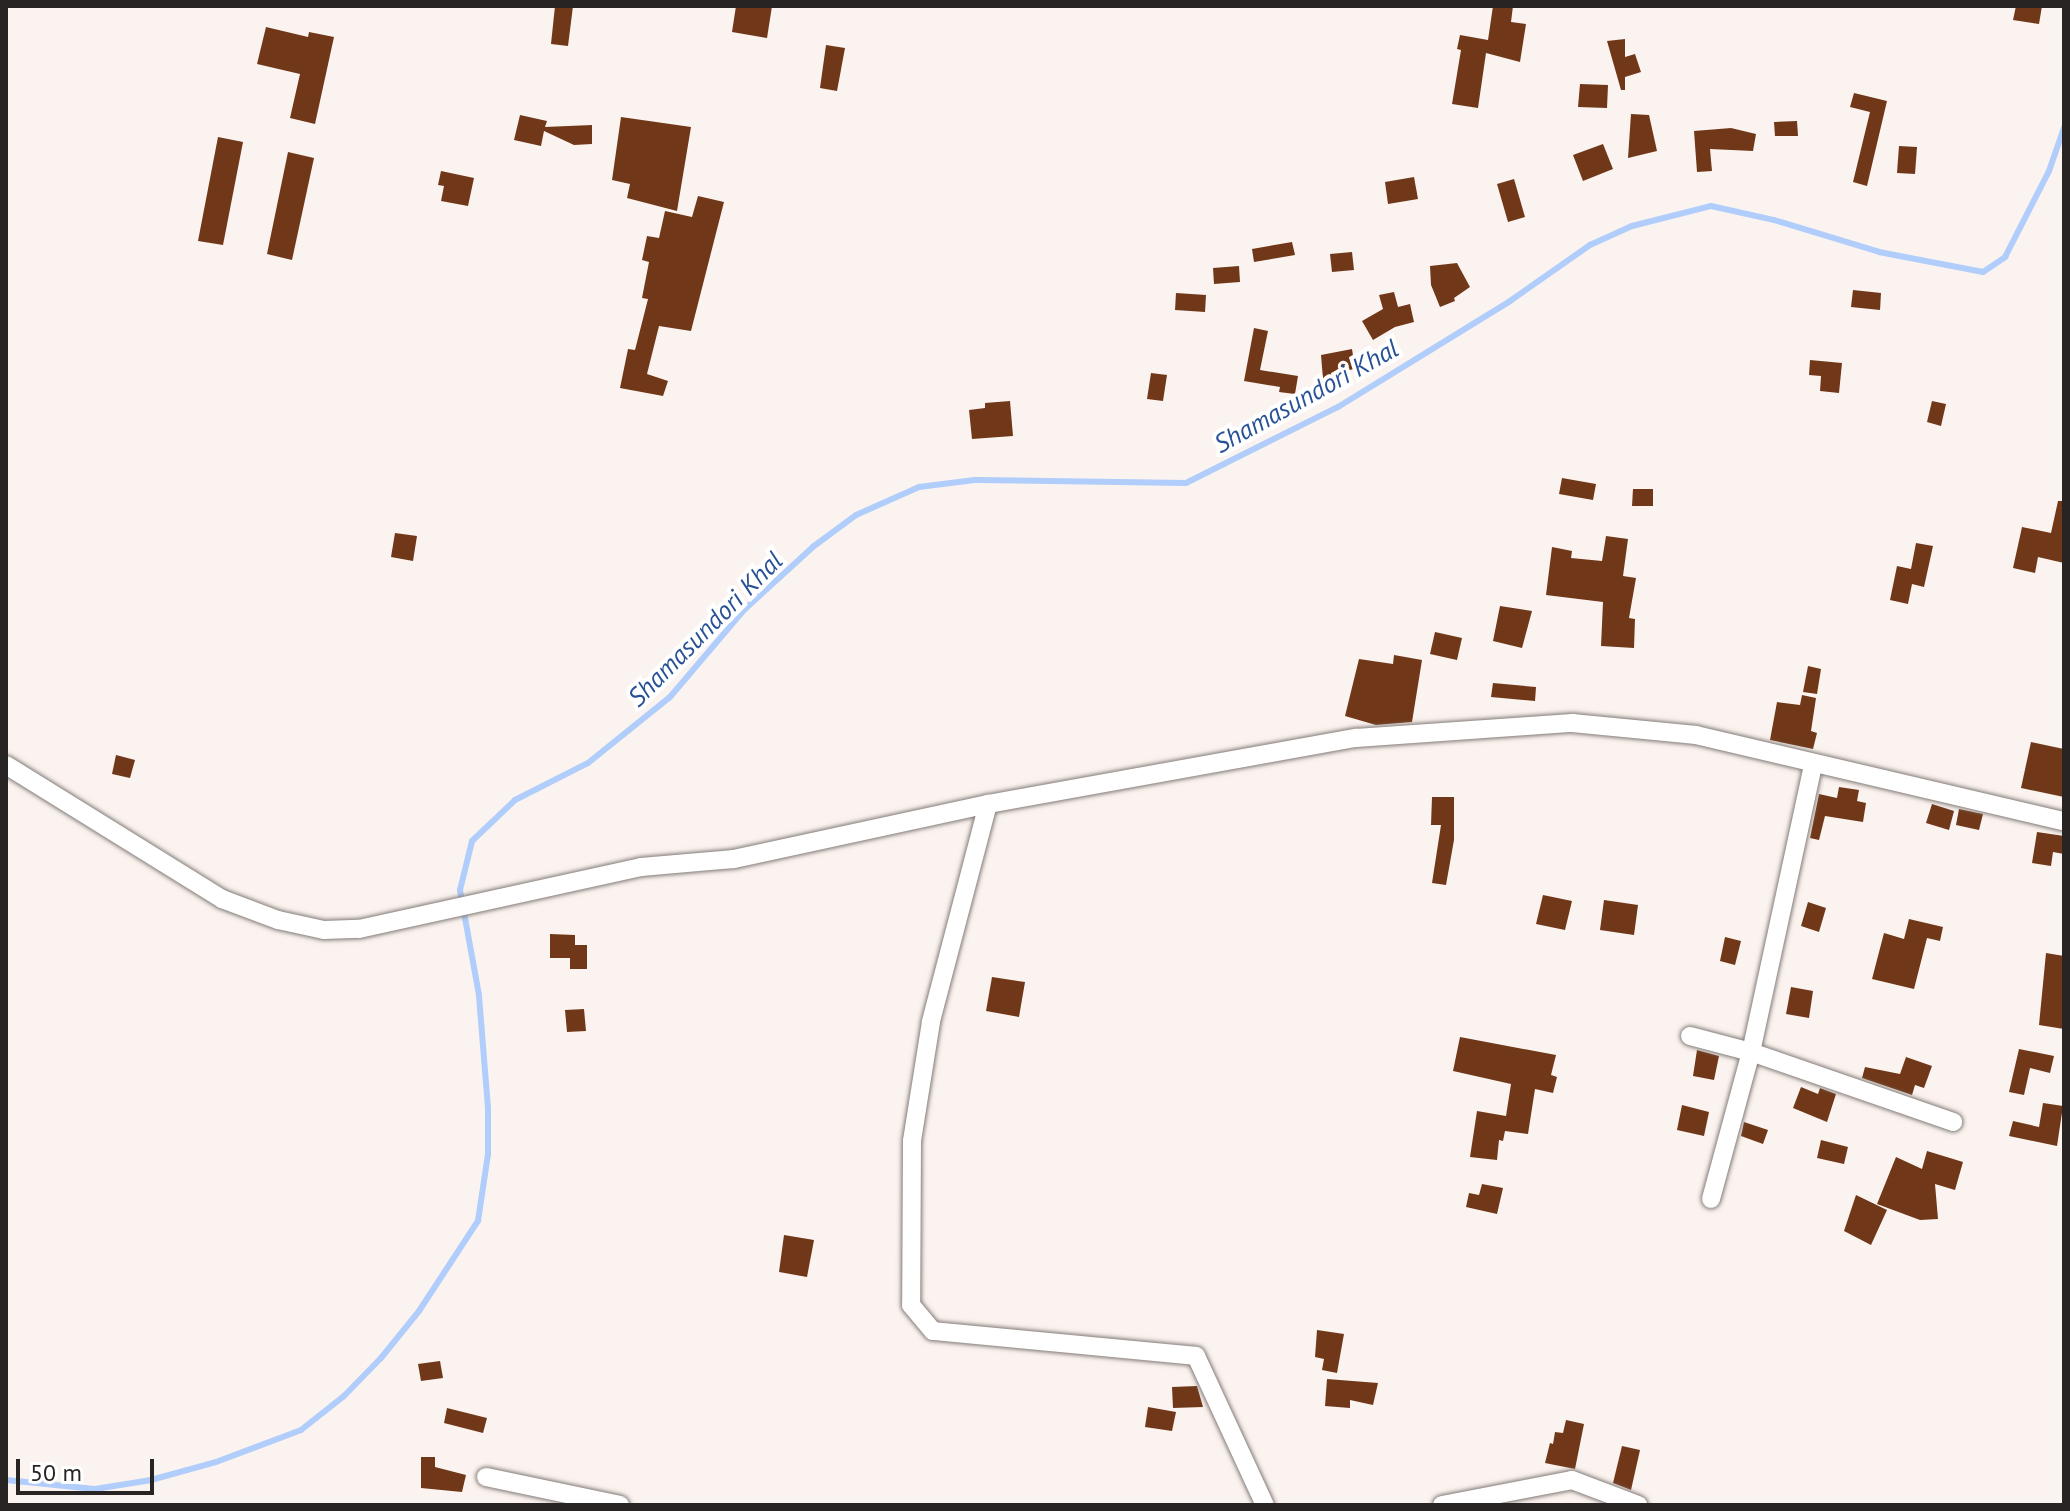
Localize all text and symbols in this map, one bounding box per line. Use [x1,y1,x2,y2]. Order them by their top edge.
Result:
water label: Shamasundori Khal [1208,332,1404,460]
water label: Shamasundori Khal [621,545,789,713]
scale bar [20,1443,158,1493]
text: 50 m [30,1457,82,1488]

